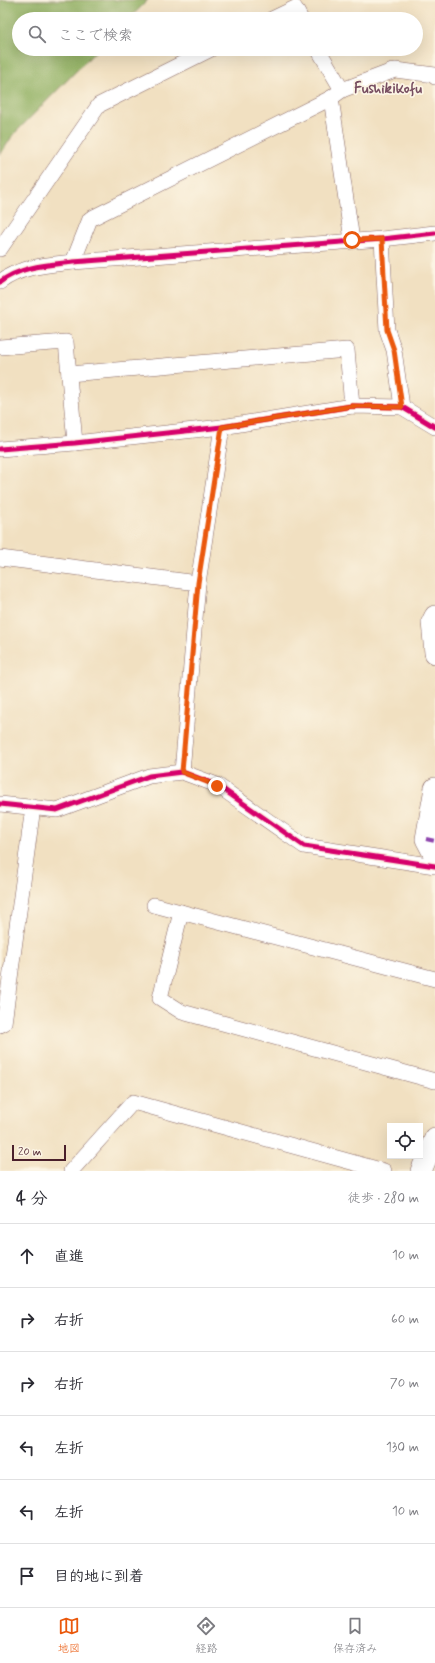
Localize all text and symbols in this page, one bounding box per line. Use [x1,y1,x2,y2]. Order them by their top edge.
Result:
search box [12,12,423,56]
icon: search [26,23,48,45]
text: ここで検索 [58,26,133,46]
district label: Fushikikofu [354,79,422,99]
route start [343,231,361,249]
route end [208,777,226,795]
map controls [387,1123,423,1159]
button: locate [387,1123,423,1159]
scale bar [12,1143,66,1162]
text: 20 m [18,1145,41,1159]
text: 4 分 [16,1188,47,1210]
text: 徒歩 · 280 m [348,1190,419,1207]
icon: ahead [16,1245,38,1267]
text: 直進 [54,1247,84,1267]
text: 10 m [392,1247,419,1264]
icon: right [16,1309,38,1331]
text: 右折 [54,1311,84,1331]
text: 60 m [391,1311,419,1328]
icon: right [16,1373,38,1395]
text: 右折 [54,1375,84,1395]
text: 70 m [390,1375,419,1392]
icon: left [16,1437,38,1459]
text: 左折 [54,1439,84,1459]
text: 130 m [386,1439,419,1456]
icon: left [16,1501,38,1523]
text: 左折 [54,1503,84,1523]
text: 10 m [392,1503,419,1520]
icon: arrive [16,1565,38,1587]
text: 目的地に到着 [54,1567,144,1587]
tab: 地図 [58,1615,80,1656]
tab: 経路 [195,1615,217,1656]
tab: 保存済み [333,1615,377,1656]

